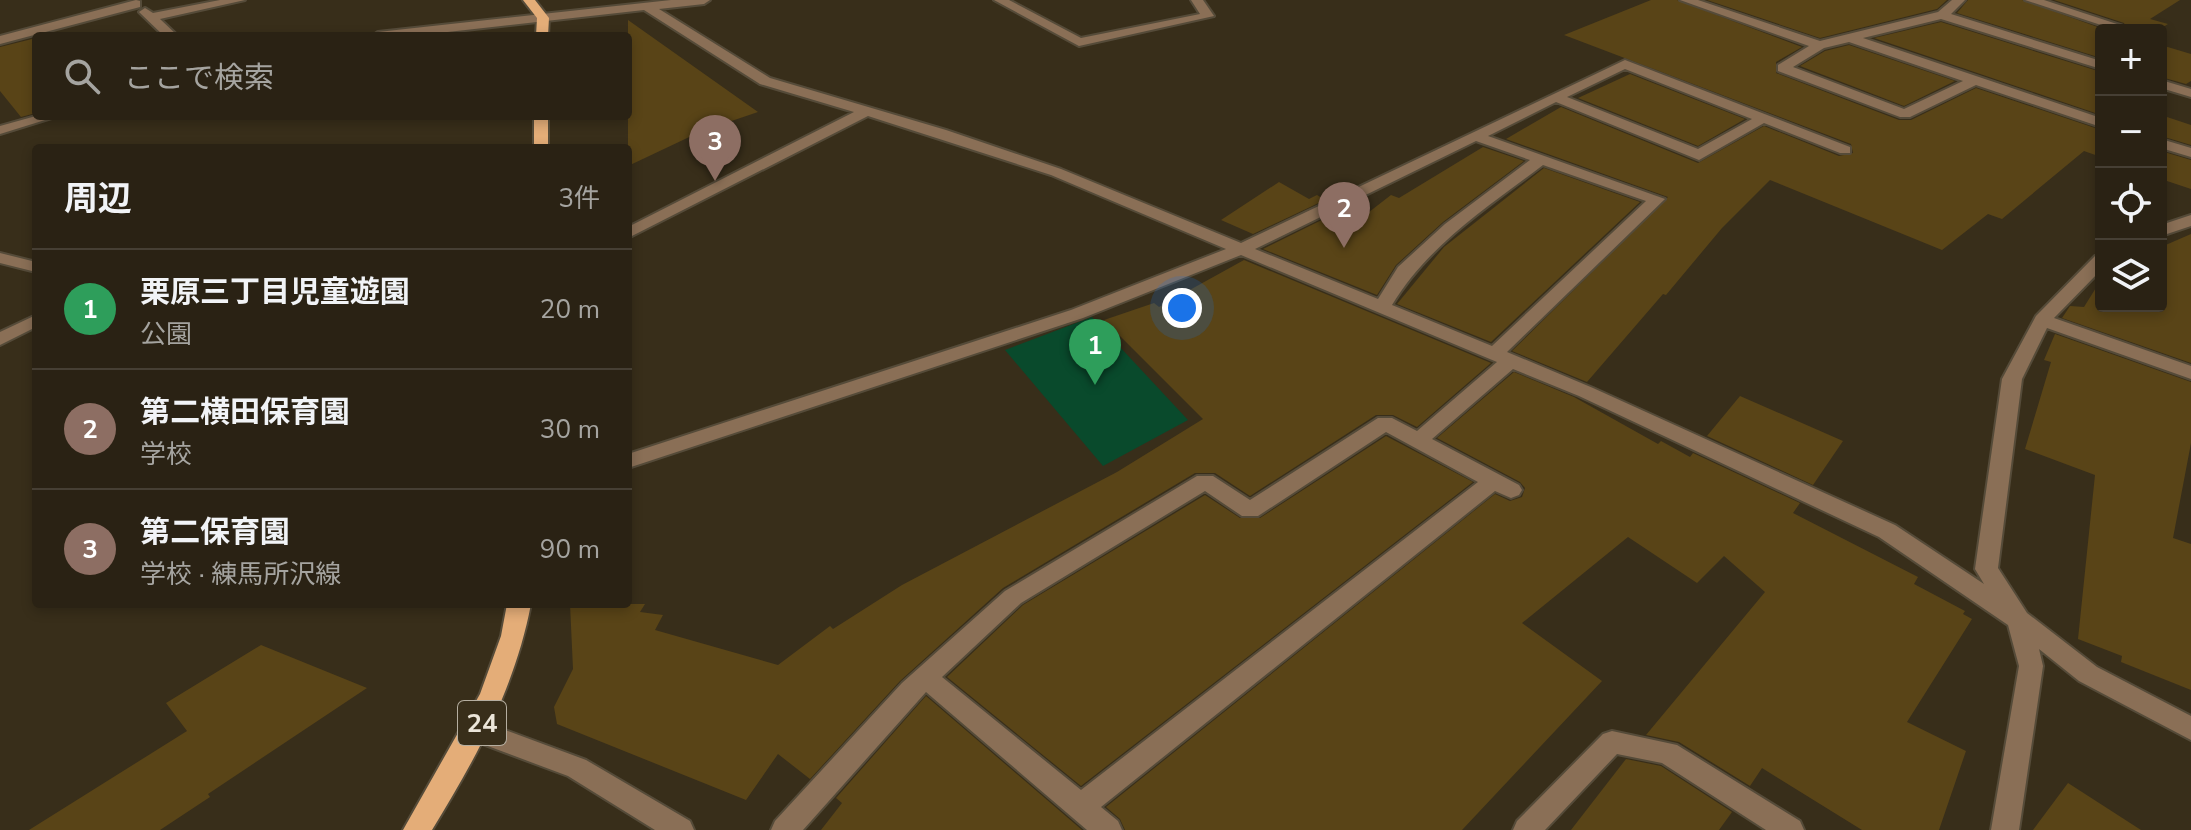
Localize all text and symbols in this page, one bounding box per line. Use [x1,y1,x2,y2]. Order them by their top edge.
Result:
map controls [2095,24,2167,312]
button: + [2095,24,2167,96]
search box [32,32,632,120]
icon: search [60,54,104,98]
text: ここで検索 [124,58,274,99]
button: − [2095,96,2167,168]
pin: 3 [689,115,741,181]
button: locate [2095,168,2167,240]
text: 周辺 [64,176,132,222]
text: 3件 [558,181,600,216]
pin: 2 [1318,182,1370,248]
button: layers [2095,240,2167,312]
text: 栗原三丁目児童遊園 [140,272,410,313]
your location [1162,288,1202,328]
text: 1 [82,292,98,327]
text: 20 m [540,292,600,327]
text: 公園 [140,317,192,352]
pin: 1 [1069,319,1121,385]
text: 第二横田保育園 [140,392,350,433]
text: 2 [82,412,98,447]
text: 30 m [540,412,600,447]
text: 学校 [140,437,192,472]
text: 第二保育園 [140,512,290,553]
text: 3 [82,532,98,567]
text: 90 m [540,532,600,567]
text: 学校 · 練馬所沢線 [140,557,341,592]
road number: 24 [458,701,506,745]

